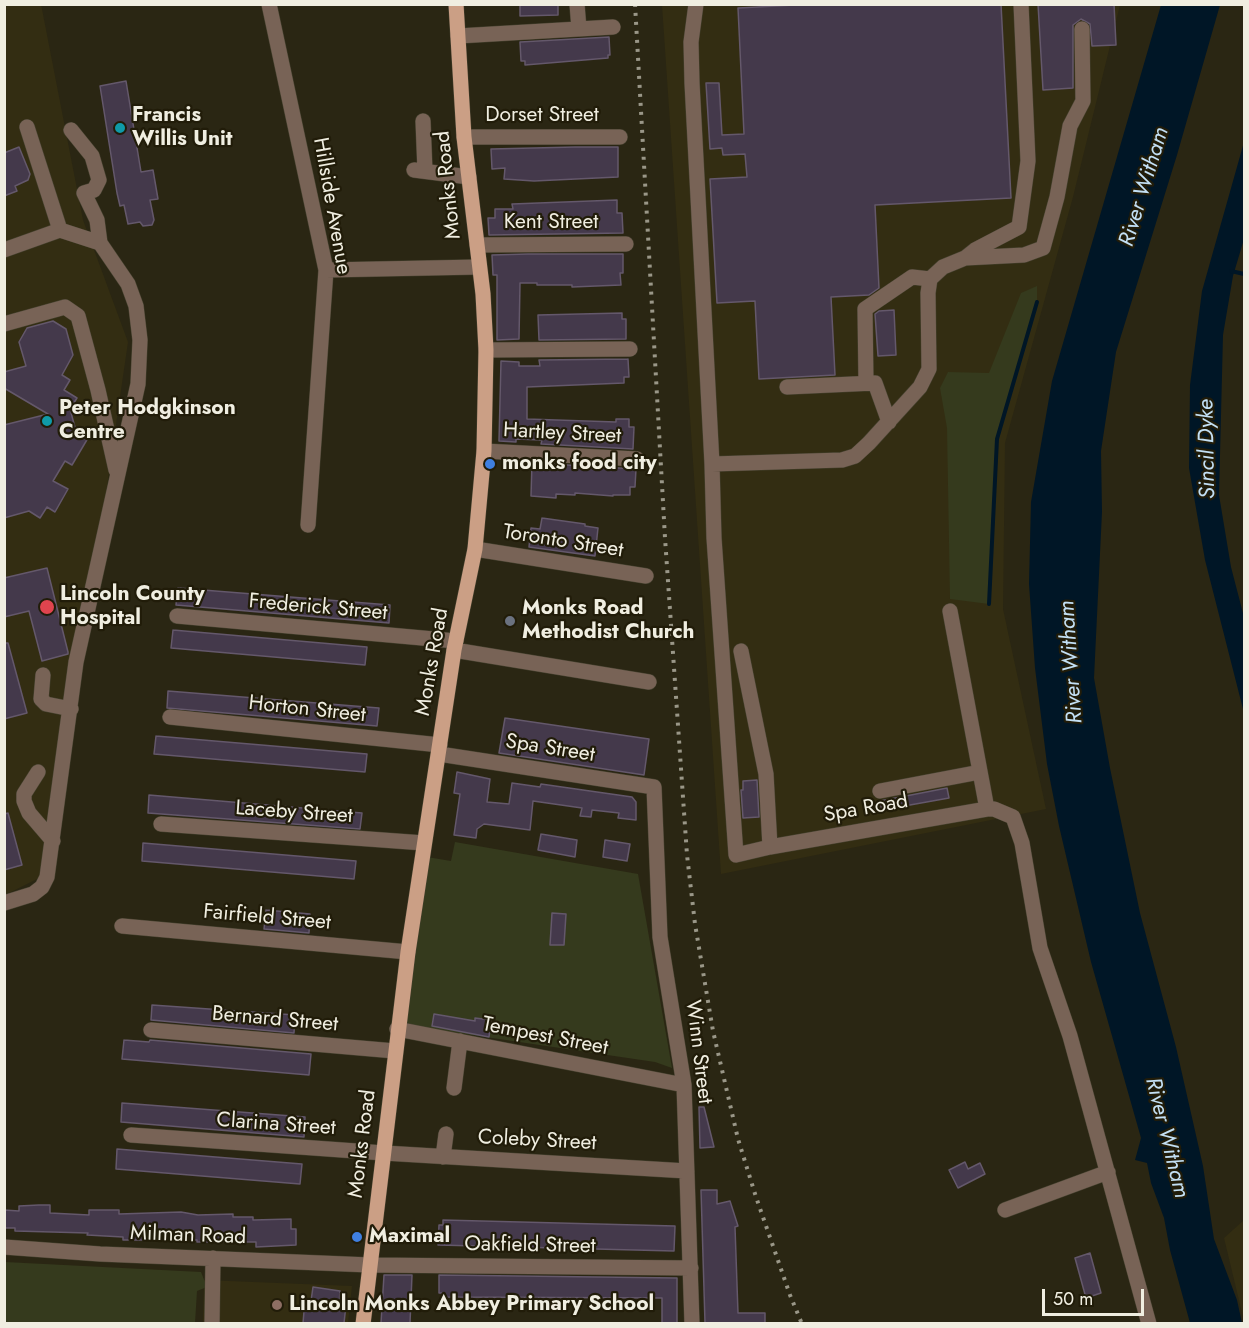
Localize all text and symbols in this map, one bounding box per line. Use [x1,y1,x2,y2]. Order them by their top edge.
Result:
place label: Francis Willis Unit [132,103,232,153]
street label: Dorset Street [485,103,599,129]
marker: Francis Willis Unit [113,121,127,135]
water label: River Witham [1114,124,1176,250]
street label: Monks Road [431,130,467,240]
street label: Hillside Avenue [307,136,355,276]
street label: Kent Street [504,210,598,236]
place label: Peter Hodgkinson Centre [59,396,236,446]
water label: Sincil Dyke [1194,399,1222,499]
marker: Peter Hodgkinson Centre [40,414,54,428]
street label: Hartley Street [502,418,622,450]
place label: monks food city [502,451,657,477]
marker: monks food city [483,457,497,471]
street label: Toronto Street [501,520,625,564]
place label: Lincoln County Hospital [60,582,205,632]
street label: Frederick Street [248,589,388,627]
place label: Monks Road Methodist Church [522,596,694,646]
marker: Lincoln County Hospital [38,598,56,616]
water label: River Witham [1055,600,1089,724]
street label: Monks Road [411,606,455,718]
marker: Monks Road Methodist Church [503,614,517,628]
street label: Horton Street [247,691,367,729]
street label: Spa Street [504,730,596,768]
street label: Spa Road [822,789,910,829]
street label: Laceby Street [234,796,354,830]
street label: Fairfield Street [202,900,332,936]
street label: Winn Street [679,999,717,1105]
street label: Bernard Street [211,1002,339,1038]
street label: Tempest Street [480,1012,610,1062]
water label: River Witham [1138,1075,1194,1201]
street label: Monks Road [344,1088,382,1200]
street label: Clarina Street [216,1108,336,1142]
street label: Coleby Street [477,1125,597,1157]
street label: Milman Road [129,1221,247,1251]
place label: Maximal [369,1224,450,1250]
marker: Maximal [350,1230,364,1244]
street label: Oakfield Street [464,1232,596,1260]
scale bar [1045,1277,1147,1315]
text: 50 m [1053,1286,1093,1312]
place label: Lincoln Monks Abbey Primary School [289,1292,654,1318]
marker: Lincoln Monks Abbey Primary School [270,1298,284,1312]

